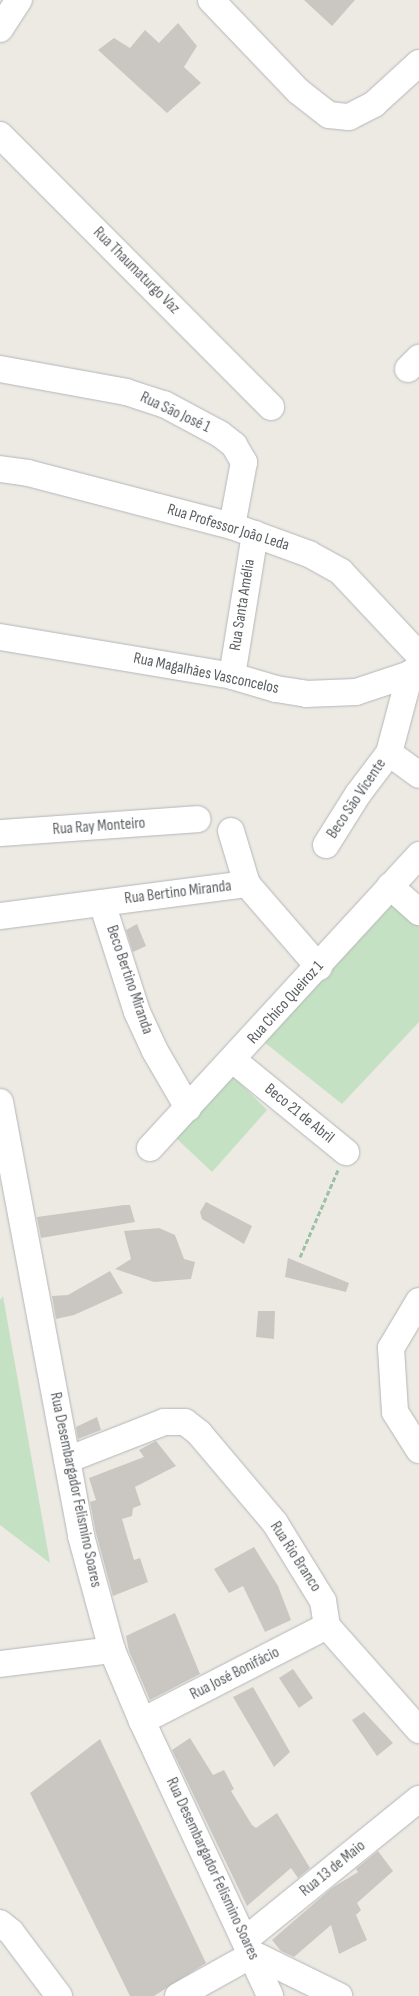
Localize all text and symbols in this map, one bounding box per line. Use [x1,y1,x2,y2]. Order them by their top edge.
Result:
street label: Rua Thaumaturgo Vaz [89,224,183,318]
street label: Rua São José 1 [137,388,213,438]
street label: Rua Professor João Leda [165,500,291,556]
street label: Rua Santa Amélia [226,558,260,652]
street label: Rua Magalhães Vasconcelos [132,649,280,699]
street label: Beco São Vicente [323,755,391,843]
street label: Rua Ray Monteiro [52,814,146,840]
street label: Rua Bertino Miranda [123,877,233,909]
street label: Beco Bertino Miranda [101,923,157,1037]
street label: Rua Chico Queiroz 1 [244,958,328,1048]
street label: Beco 21 de Abril [260,1080,338,1148]
street label: Rua Desembargador Felismino Soares [45,1391,105,1589]
street label: Rua Rio Branco [265,1518,325,1596]
street label: Rua José Bonifácio [187,1643,283,1705]
street label: Rua Desembargador Felismino Soares [161,1775,263,1963]
street label: Rua 13 de Maio [296,1837,370,1901]

